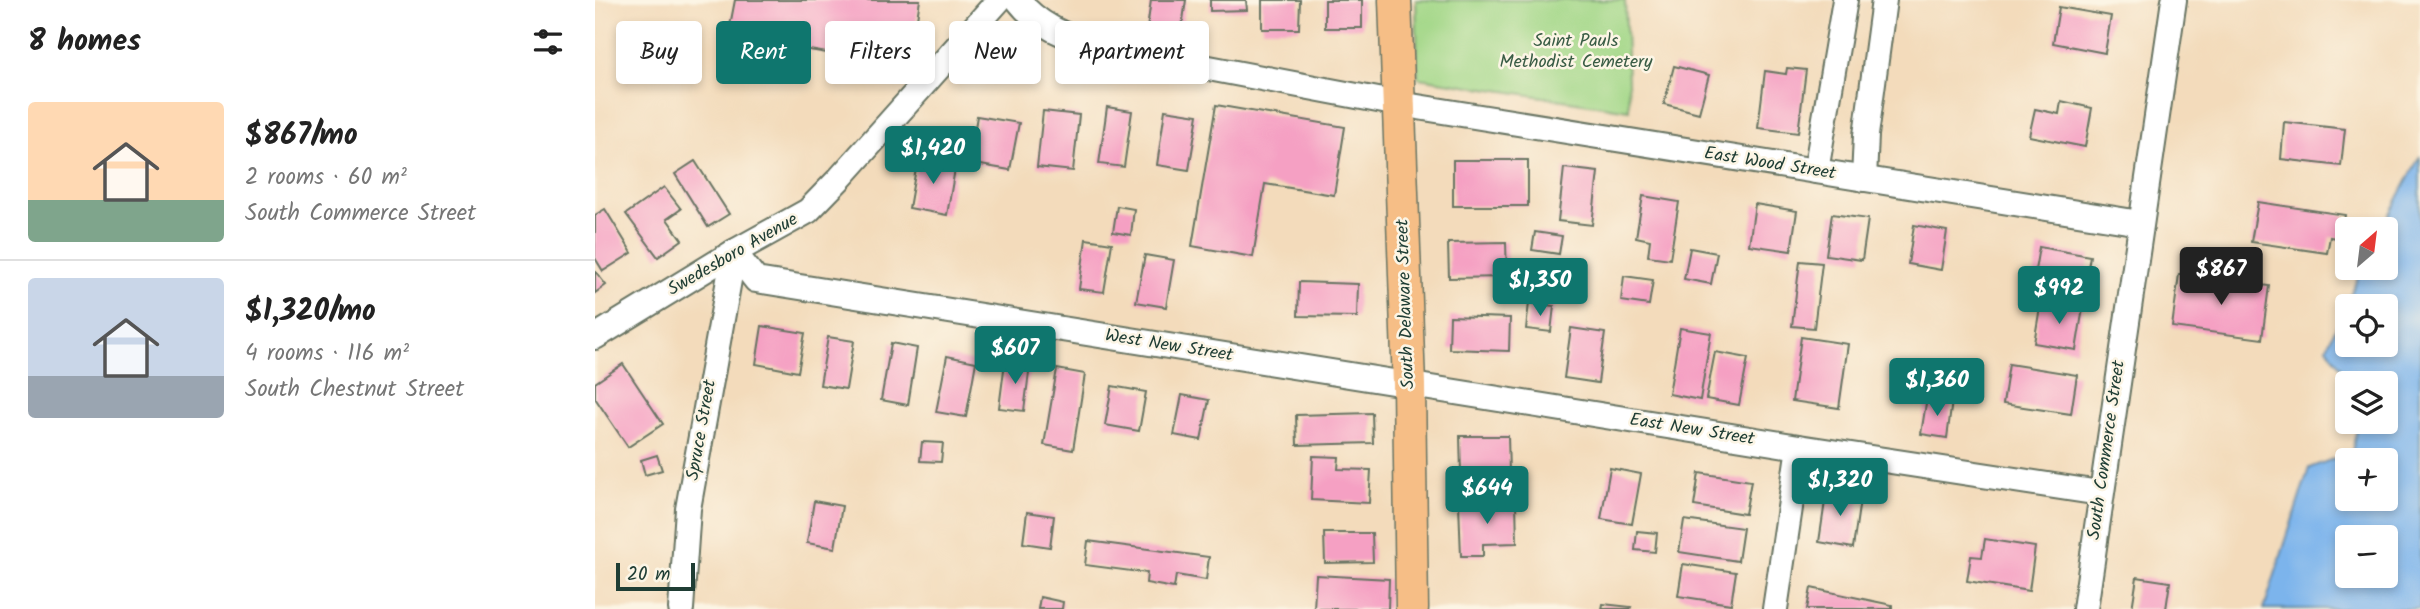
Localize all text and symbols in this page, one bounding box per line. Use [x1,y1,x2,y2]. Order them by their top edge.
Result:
text: 8 homes [28,18,141,66]
chip: Buy [616,21,702,84]
chip: Rent [716,21,811,84]
chip: Filters [825,21,935,84]
chip: New [949,21,1041,84]
chip: Apartment [1055,21,1209,84]
icon: filters [529,23,567,61]
park label: Saint Pauls Methodist Cemetery [1500,27,1653,77]
text: $867/mo [245,112,358,160]
pin: $1,420 [876,127,990,186]
icon: home [84,130,168,214]
text: $1,420 [901,131,965,167]
street label: East Wood Street [1702,139,1839,189]
text: 2 rooms · 60 m² [245,160,407,196]
text: South Commerce Street [245,196,476,232]
street label: Swedesboro Avenue [662,206,804,304]
street label: South Delaware Street [1389,217,1423,390]
north arrow [2335,217,2397,280]
map controls [2335,217,2398,588]
pin: $867 [2180,247,2262,307]
text: $867 [2196,252,2246,288]
pin: $1,350 [1483,258,1597,318]
text: $1,350 [1509,263,1571,299]
pin: $992 [2018,266,2100,326]
text: $992 [2034,271,2084,307]
text: $1,320/mo [245,288,376,336]
button: locate [2335,294,2398,357]
icon: home [84,306,168,390]
street label: West New Street [1103,322,1236,371]
pin: $607 [974,326,1056,386]
text: $607 [991,331,1039,367]
text: 4 rooms · 116 m² [245,336,409,372]
street label: South Commerce Street [2080,357,2134,542]
pin: $1,360 [1880,358,1994,418]
text: $1,360 [1905,363,1969,399]
button: layers [2335,371,2398,434]
text: South Chestnut Street [245,372,464,408]
street label: Spruce Street [679,376,725,483]
street label: East New Street [1627,406,1758,454]
button: + [2335,448,2398,511]
pin: $1,320 [1783,458,1897,518]
text: $1,320 [1808,463,1872,499]
pin: $644 [1446,466,1528,526]
text: $644 [1461,471,1513,507]
button: − [2335,525,2398,588]
scale bar [616,560,695,592]
text: 20 m [627,560,670,590]

